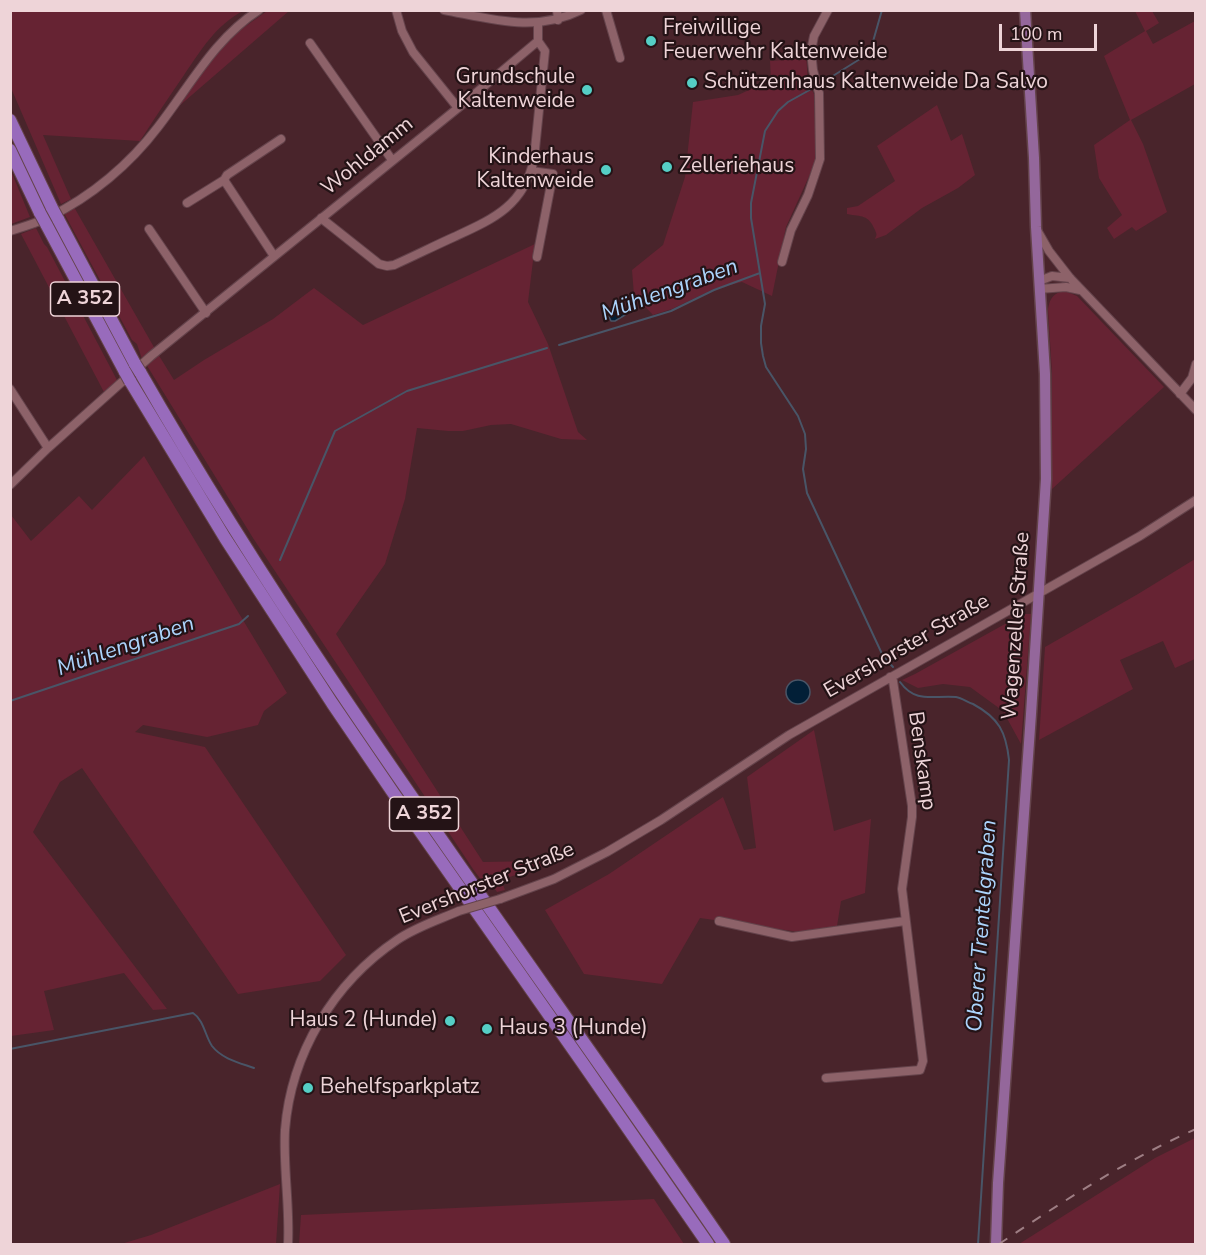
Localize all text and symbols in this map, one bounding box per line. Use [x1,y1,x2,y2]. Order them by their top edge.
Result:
scale bar [1002,12,1100,50]
place label: Freiwillige Feuerwehr Kaltenweide [663,16,887,66]
text: 100 m [1010,22,1062,46]
marker: Freiwillige Feuerwehr Kaltenweide [644,34,658,48]
place label: Grundschule Kaltenweide [455,65,575,115]
place label: Schützenhaus Kaltenweide Da Salvo [704,70,1048,96]
marker: Schützenhaus Kaltenweide Da Salvo [685,76,699,90]
marker: Grundschule Kaltenweide [580,83,594,97]
street label: Wohldamm [317,112,419,202]
place label: Kinderhaus Kaltenweide [477,145,594,195]
place label: Zelleriehaus [679,154,794,180]
marker: Zelleriehaus [660,160,674,174]
marker: Kinderhaus Kaltenweide [599,163,613,177]
water label: Mühlengraben [598,254,742,328]
road number: A 352 [50,282,119,316]
street label: Wagenzeller Straße [998,531,1036,721]
street label: Evershorster Straße [820,589,994,705]
water label: Mühlengraben [54,611,198,683]
street label: Benskamp [902,710,940,812]
road number: A 352 [390,797,458,831]
water label: Oberer Trentelgraben [962,819,1004,1033]
street label: Evershorster Straße [396,837,578,931]
place label: Haus 2 (Hunde) [289,1008,438,1034]
marker: Haus 2 (Hunde) [443,1014,457,1028]
place label: Haus 3 (Hunde) [499,1016,648,1042]
marker: Haus 3 (Hunde) [480,1022,494,1036]
place label: Behelfsparkplatz [320,1075,480,1101]
marker: Behelfsparkplatz [301,1081,315,1095]

